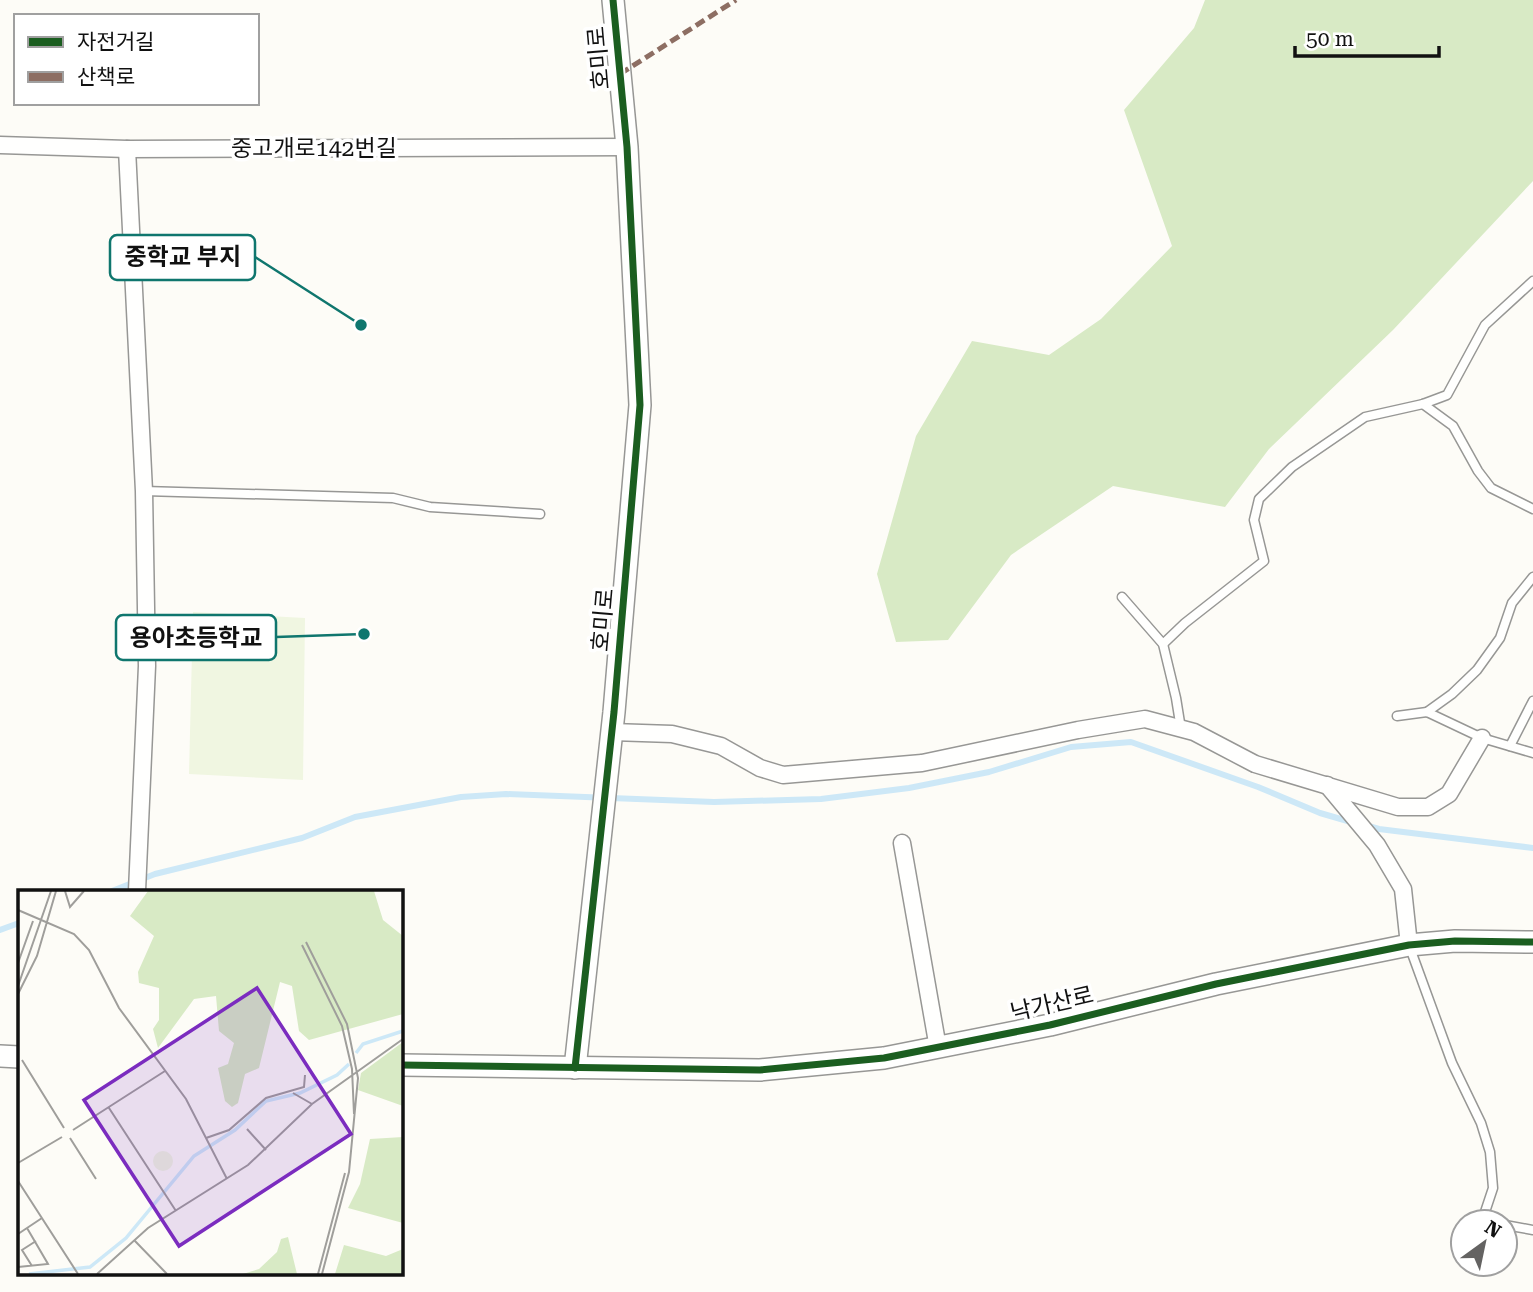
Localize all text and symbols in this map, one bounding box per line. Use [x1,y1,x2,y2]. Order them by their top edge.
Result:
legend [14,14,259,105]
scale bar [1295,14,1438,58]
street label: 호미로 [583,25,615,91]
text: 50 m [1306,27,1354,51]
text: 자전거길 [77,30,154,54]
text: 산책로 [77,65,135,89]
street label: 중고개로142번길 [231,135,397,162]
callout: 중학교 부지 [110,235,255,280]
text: 중학교 부지 [125,243,241,271]
street label: 호미로 [587,587,619,653]
callout: 용아초등학교 [116,615,276,660]
text: 용아초등학교 [130,624,262,652]
inset map [18,890,402,1274]
street label: 낙가산로 [1008,981,1096,1027]
north arrow [1449,1208,1519,1278]
text: N [1481,1216,1506,1243]

